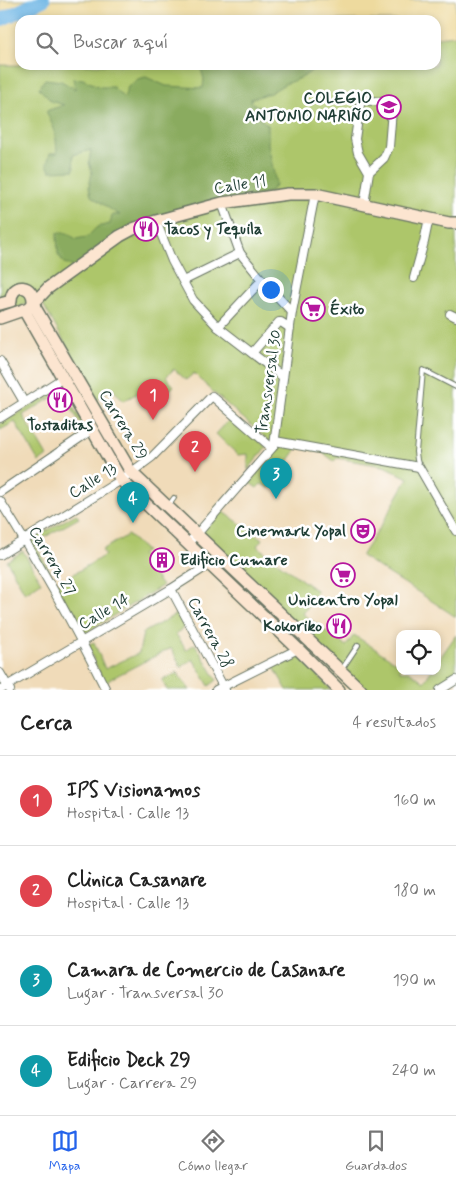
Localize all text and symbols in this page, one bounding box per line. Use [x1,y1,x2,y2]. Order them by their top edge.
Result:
search box [15,15,441,70]
icon: search [33,29,61,57]
text: Buscar aquí [73,30,168,55]
place label: COLEGIO ANTONIO NARIÑO [245,88,372,127]
school or university icon: COLEGIO ANTONIO NARIÑO [376,94,402,120]
street label: Calle 11 [212,171,268,199]
restaurant icon: Tacos y Tequila [133,216,159,242]
place label: Tacos y Tequila [164,219,262,240]
your location [258,277,284,303]
supermarket icon: Éxito [300,296,326,322]
place label: Éxito [330,298,365,320]
street label: Transversal 30 [251,328,287,436]
pin: 1 [137,379,169,420]
street label: Carrera 29 [94,386,152,464]
restaurant icon: Tostaditas [47,387,73,413]
place label: Tostaditas [27,415,94,436]
pin: 2 [179,431,211,472]
street label: Calle 13 [65,458,121,504]
pin: 3 [260,458,292,499]
pin: 4 [117,482,149,523]
theatre icon: Cinemark Yopal [350,518,376,544]
place label: Cinemark Yopal [236,521,346,542]
street label: Carrera 27 [24,522,80,600]
building icon: Edificio Cumare [149,547,175,573]
place label: Edificio Cumare [180,550,288,571]
supermarket icon: Unicentro Yopal [330,562,356,588]
street label: Calle 14 [75,589,134,635]
place label: Unicentro Yopal [288,590,398,611]
street label: Carrera 28 [182,594,238,672]
restaurant icon: Kokoriko [326,613,352,639]
place label: Kokoriko [263,616,322,637]
map controls [396,630,441,675]
button: locate [396,630,441,675]
text: Cerca [20,709,73,737]
text: 4 resultados [352,712,436,733]
text: IPS Visionamos [67,778,200,803]
text: 1 [32,790,40,811]
text: 160 m [393,790,436,811]
text: Hospital · Calle 13 [67,803,189,824]
text: Clinica Casanare [67,868,206,893]
text: 2 [32,880,40,901]
text: 180 m [393,880,436,901]
text: Hospital · Calle 13 [67,893,189,914]
text: Camara de Comercio de Casanare [67,958,345,983]
text: 3 [32,970,40,991]
text: 190 m [393,970,436,991]
text: Lugar · Transversal 30 [67,983,224,1004]
text: Edificio Deck 29 [67,1048,191,1073]
text: 4 [31,1060,41,1081]
text: 240 m [392,1060,436,1081]
text: Lugar · Carrera 29 [67,1073,197,1094]
tab: Mapa [49,1127,81,1175]
tab: Cómo llegar [178,1127,248,1175]
tab: Guardados [345,1127,407,1175]

